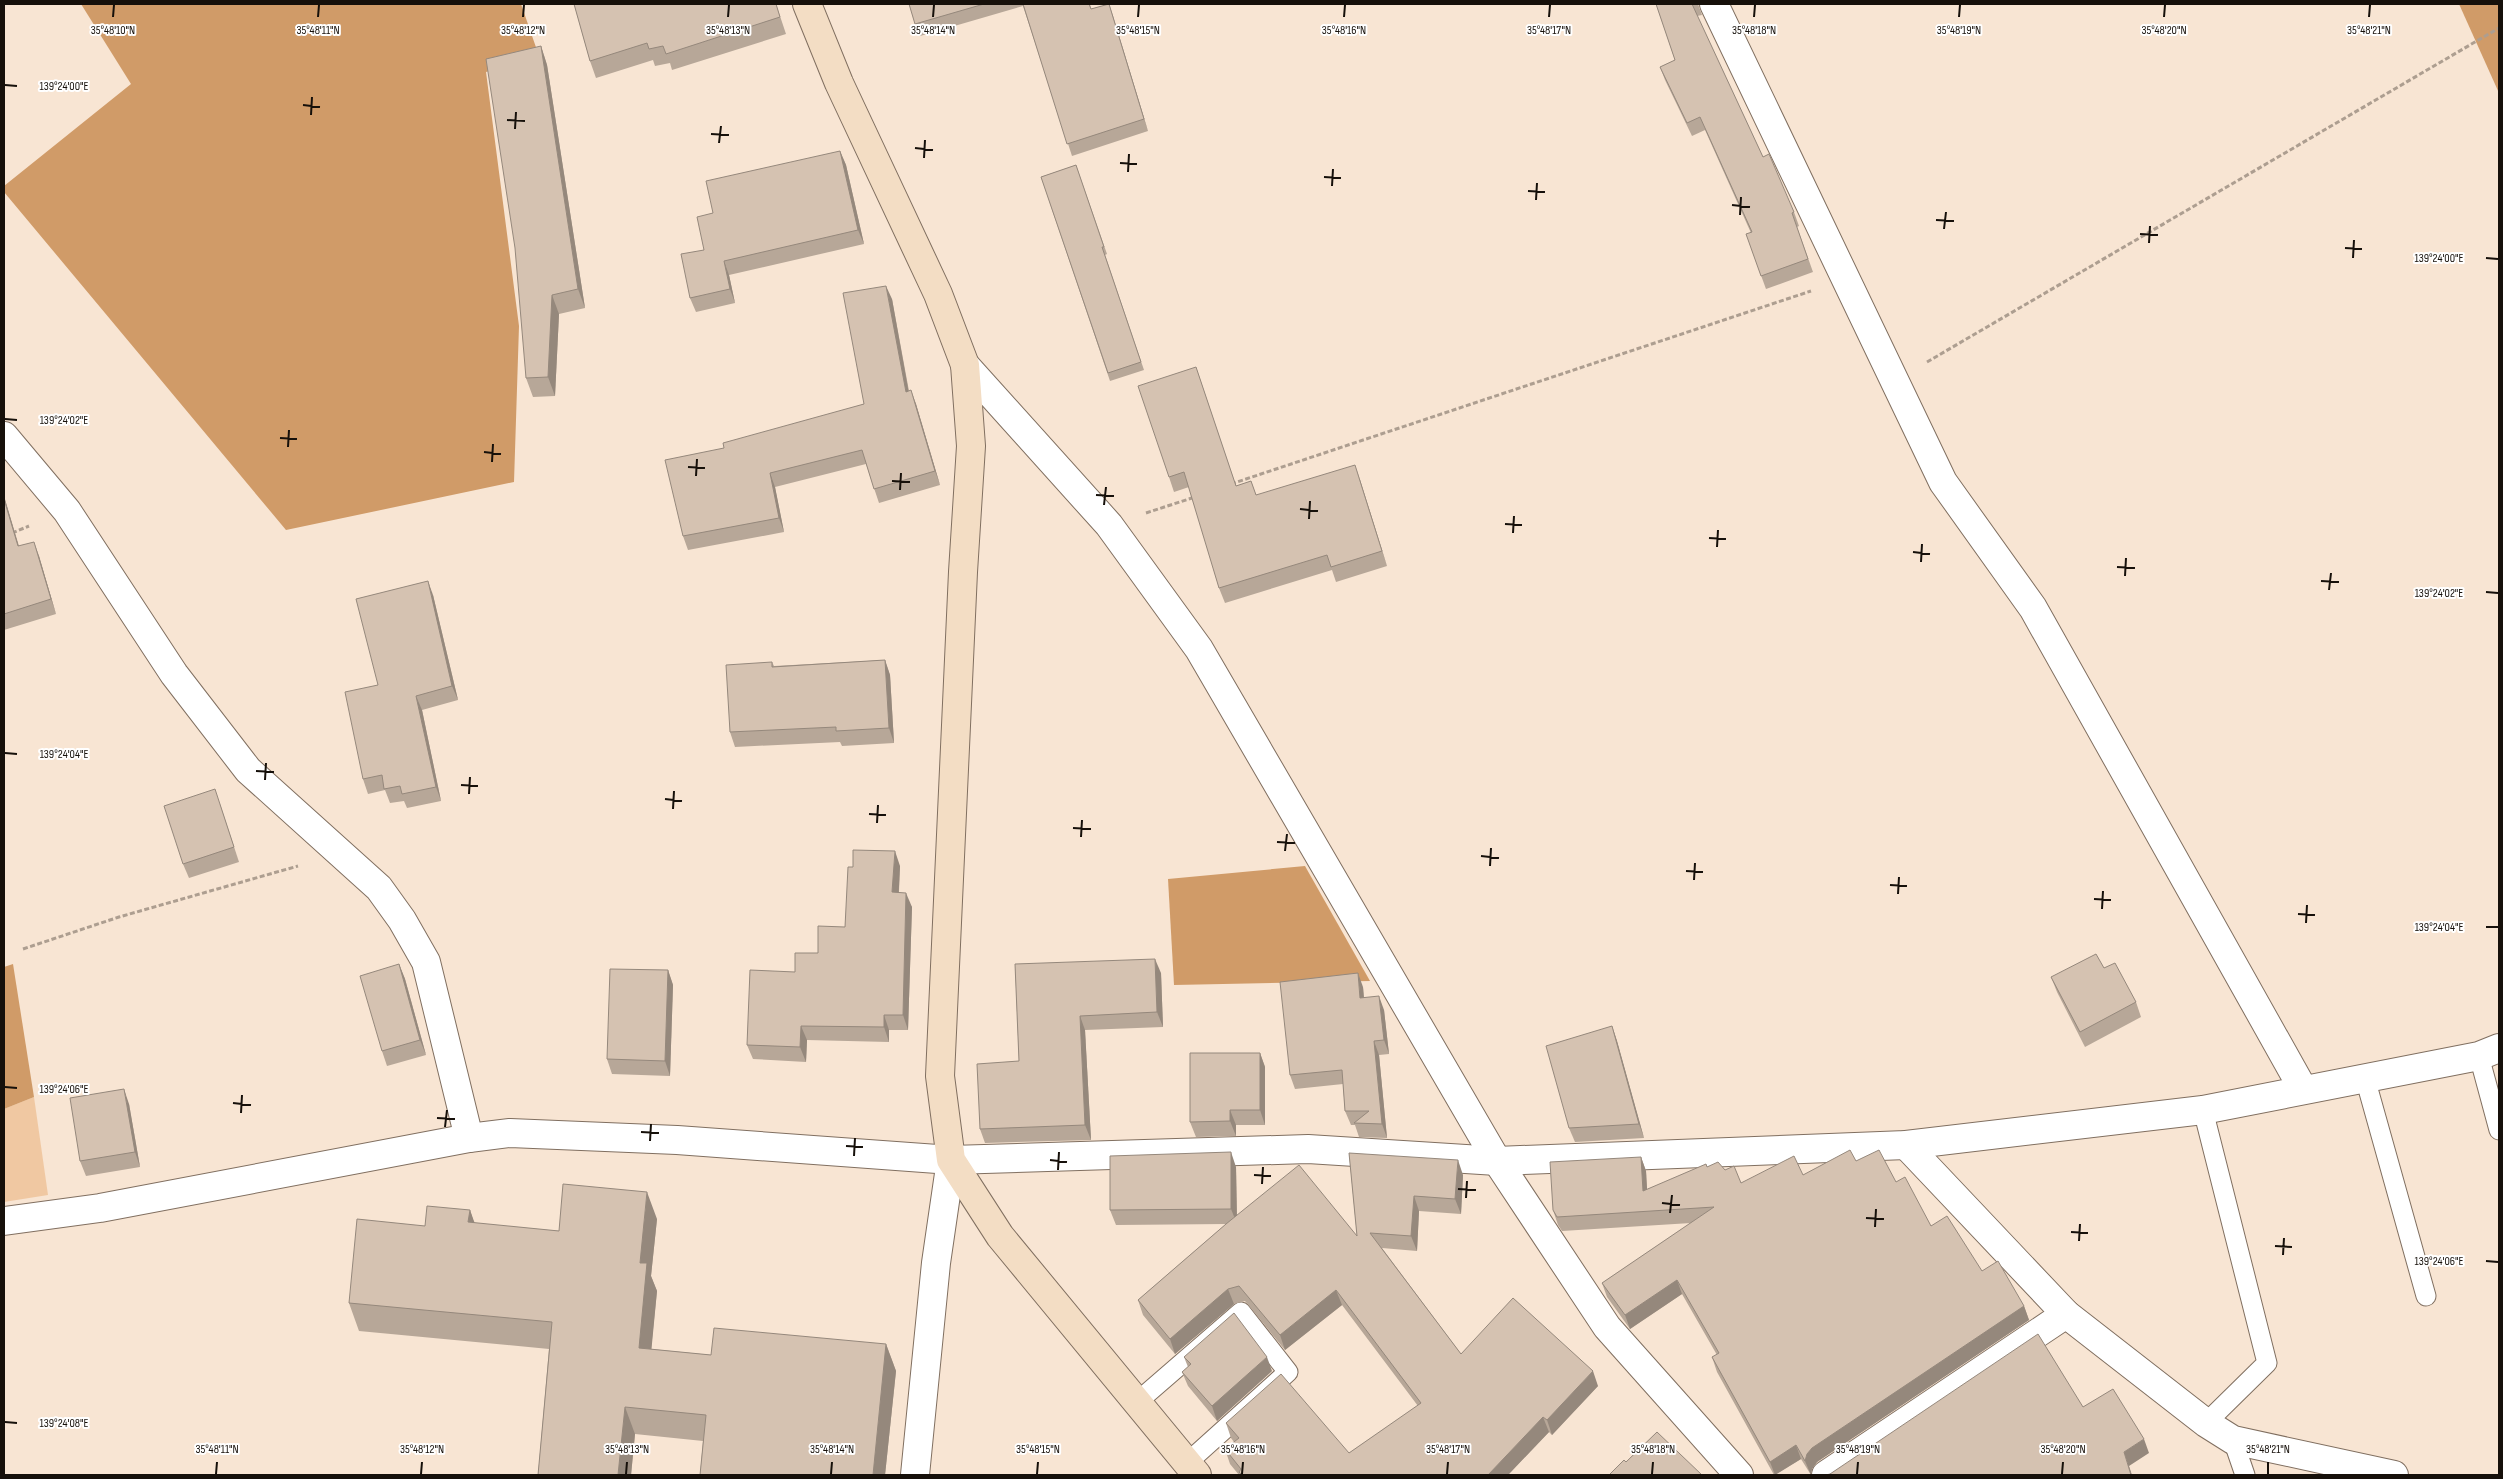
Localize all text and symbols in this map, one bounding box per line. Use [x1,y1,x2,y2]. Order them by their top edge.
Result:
text: 35°48'10"N [91,23,135,38]
text: 35°48'11"N [296,23,340,38]
text: 35°48'12"N [501,23,545,38]
text: 35°48'13"N [706,23,750,38]
text: 35°48'14"N [911,23,955,38]
text: 35°48'15"N [1116,23,1160,38]
text: 35°48'16"N [1322,23,1366,38]
text: 35°48'17"N [1527,23,1571,38]
text: 35°48'18"N [1732,23,1776,38]
text: 35°48'19"N [1937,23,1981,38]
text: 35°48'20"N [2141,23,2187,38]
text: 35°48'21"N [2347,23,2391,38]
text: 139°24'00"E [39,79,89,94]
text: 139°24'00"E [2414,251,2464,266]
text: 139°24'02"E [40,413,88,428]
text: 139°24'02"E [2415,586,2463,601]
text: 139°24'04"E [40,747,88,762]
text: 139°24'04"E [2415,920,2463,935]
text: 139°24'06"E [40,1082,89,1097]
text: 139°24'06"E [2415,1254,2464,1269]
text: 139°24'08"E [40,1416,88,1431]
text: 35°48'11"N [195,1442,239,1457]
text: 35°48'12"N [400,1442,444,1457]
text: 35°48'13"N [605,1442,649,1457]
text: 35°48'14"N [810,1442,854,1457]
text: 35°48'15"N [1016,1442,1060,1457]
text: 35°48'16"N [1221,1442,1265,1457]
text: 35°48'17"N [1426,1442,1470,1457]
text: 35°48'18"N [1631,1442,1675,1457]
text: 35°48'19"N [1836,1442,1880,1457]
text: 35°48'20"N [2040,1442,2086,1457]
text: 35°48'21"N [2246,1442,2290,1457]

